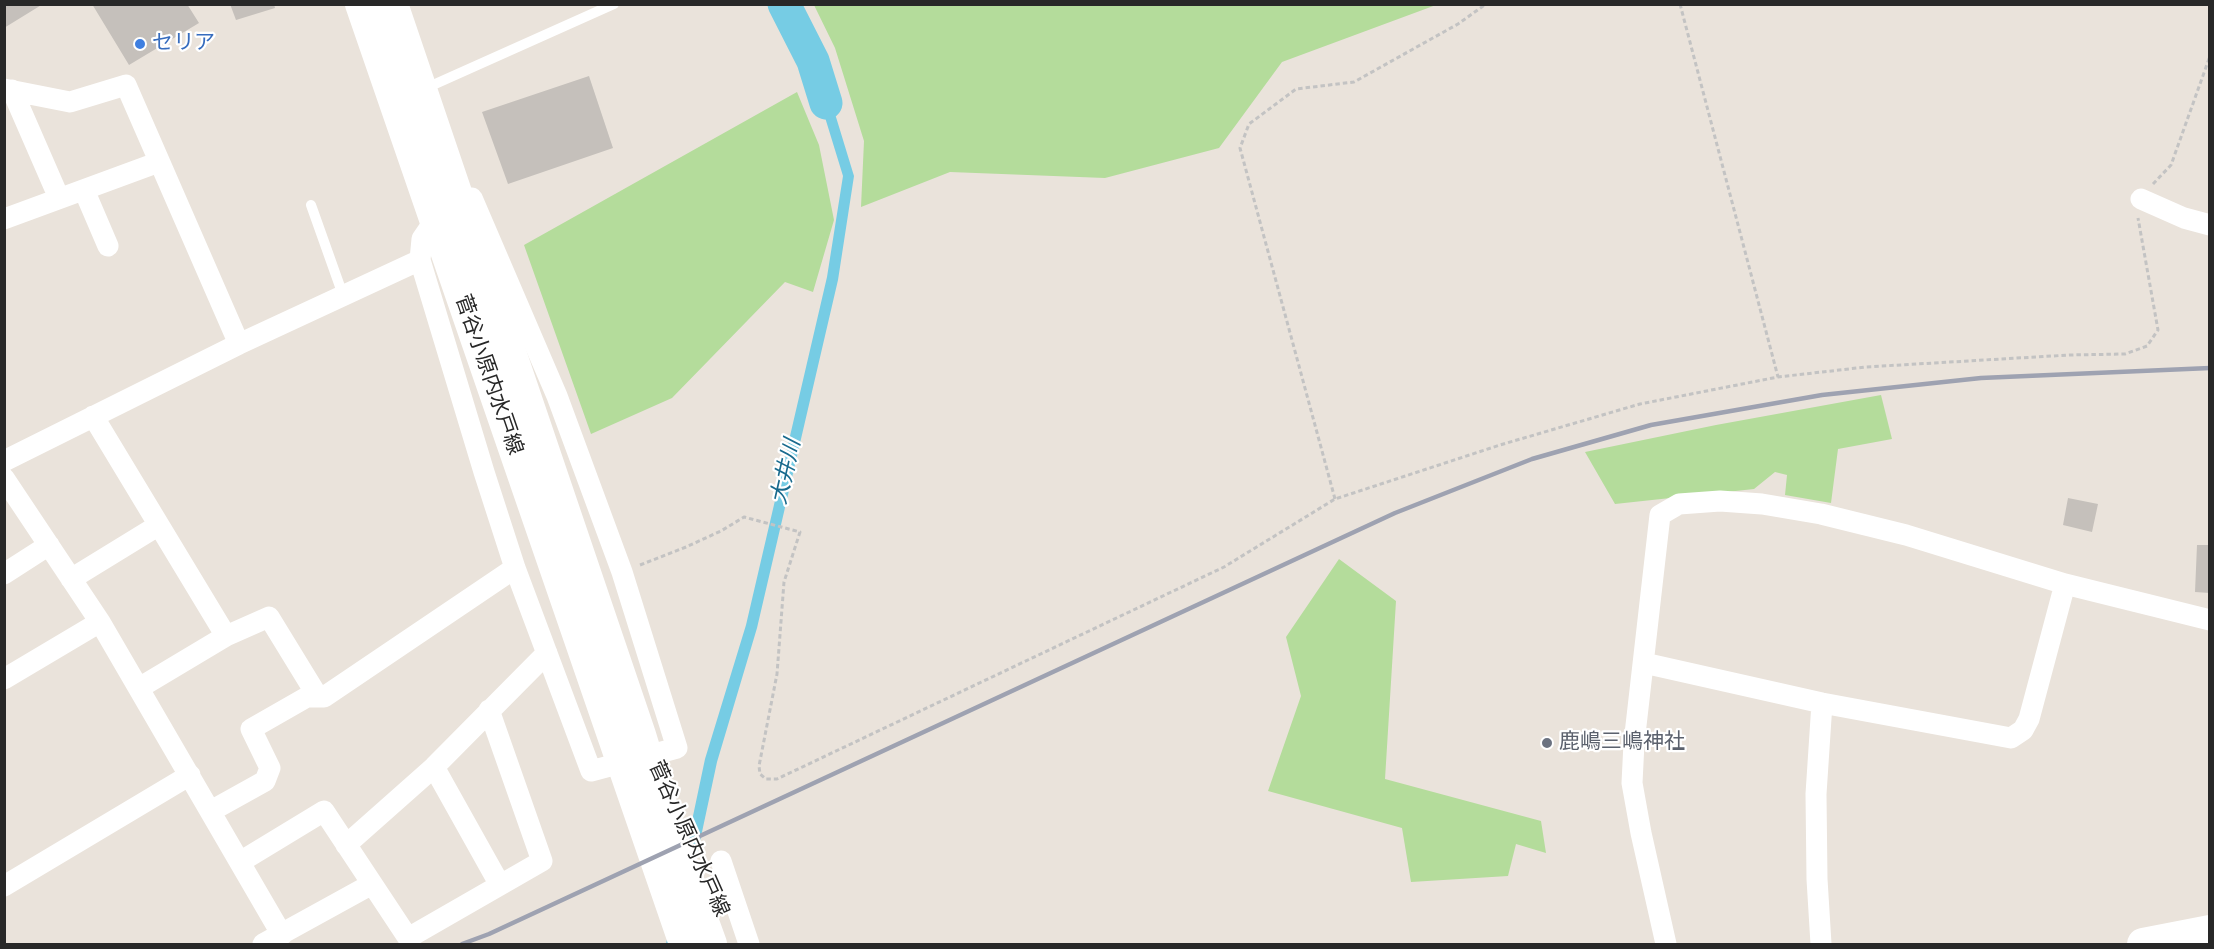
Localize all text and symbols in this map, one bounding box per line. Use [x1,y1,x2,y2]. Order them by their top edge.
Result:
place label: セリア [152,31,215,57]
marker: セリア [133,37,147,51]
street label: 菅谷小原内水戸線 [449,291,527,459]
water label: 大井川 [767,437,807,507]
place label: 鹿嶋三嶋神社 [1559,730,1685,756]
marker: 鹿嶋三嶋神社 [1540,736,1554,750]
street label: 菅谷小原内水戸線 [642,757,734,921]

